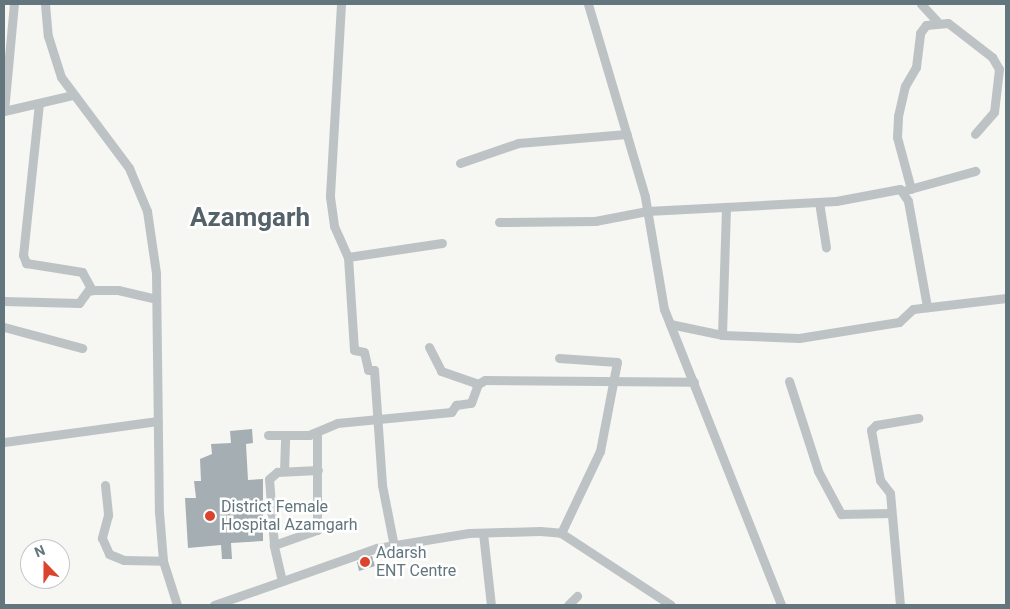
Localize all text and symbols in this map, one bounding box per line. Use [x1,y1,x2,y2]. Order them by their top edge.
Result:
district label: Azamgarh [190,202,310,234]
place label: District Female Hospital Azamgarh [221,497,358,535]
marker: District Female Hospital Azamgarh [203,509,217,523]
north arrow [20,539,70,589]
text: N [32,542,47,560]
place label: Adarsh ENT Centre [376,543,457,581]
marker: Adarsh ENT Centre [358,555,372,569]

